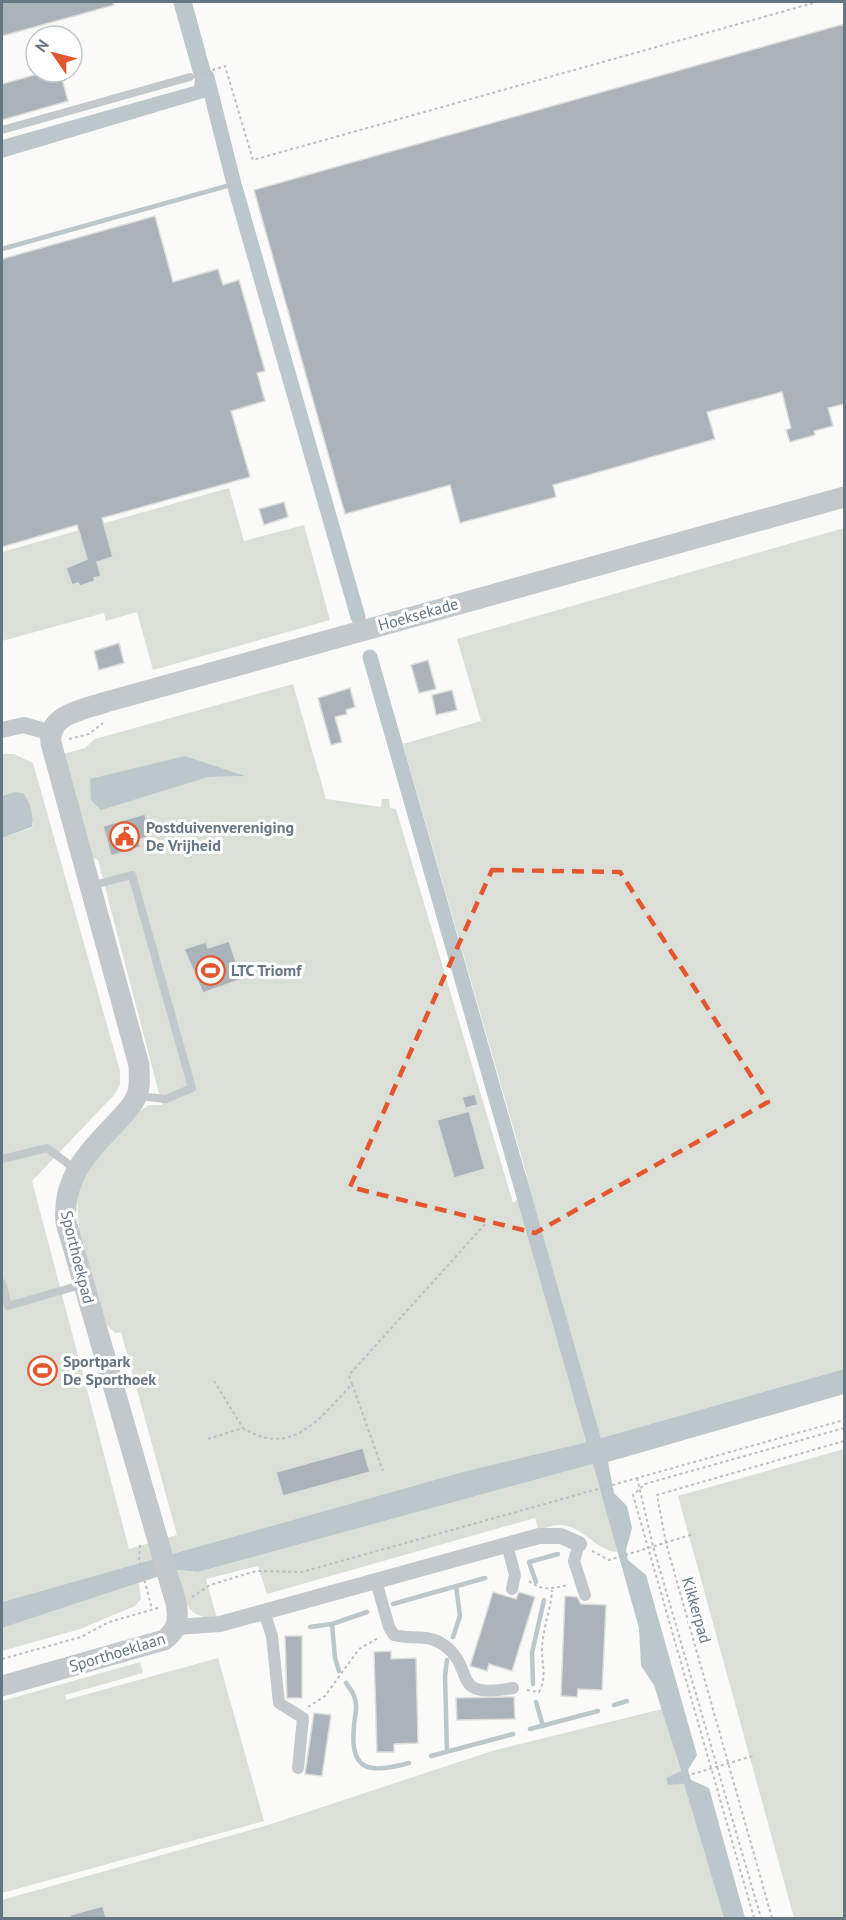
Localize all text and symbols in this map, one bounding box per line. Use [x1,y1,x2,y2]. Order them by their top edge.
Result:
north arrow [24,24,84,84]
text: N [31,35,53,55]
street label: Hoeksekade [376,593,460,635]
place label: Postduivenvereniging De Vrijheid [146,817,294,855]
public building icon: Postduivenvereniging De Vrijheid [109,820,141,852]
sports icon: LTC Triomf [194,954,226,986]
place label: LTC Triomf [231,960,302,980]
street label: Sporthoekpad [57,1208,99,1306]
place label: Sportpark De Sporthoek [63,1351,156,1389]
sports icon: Sportpark De Sporthoek [26,1354,58,1386]
street label: Kikkerpad [678,1575,716,1645]
street label: Sporthoeklaan [67,1628,167,1676]

